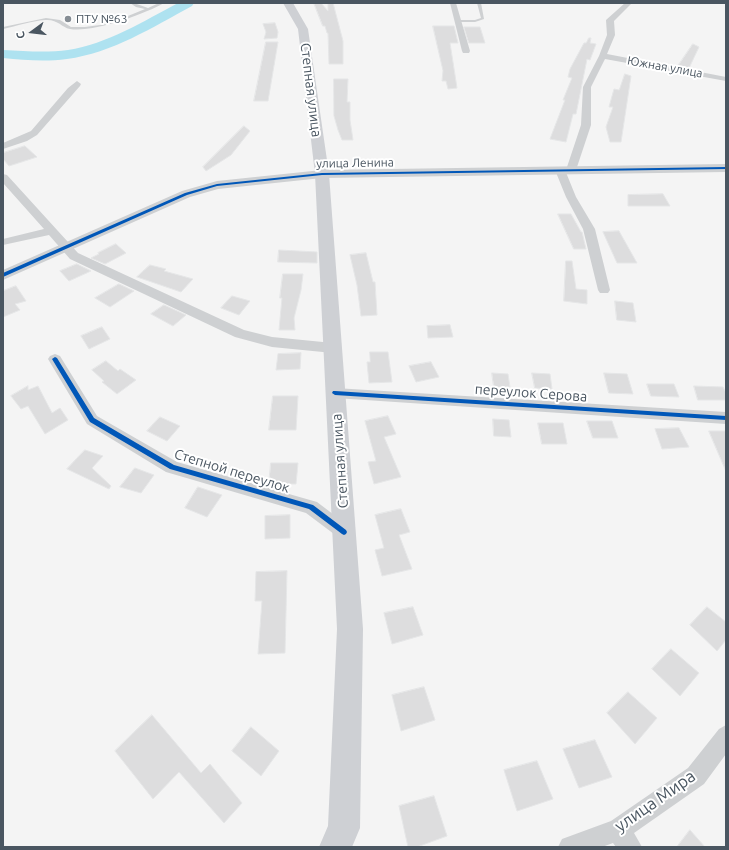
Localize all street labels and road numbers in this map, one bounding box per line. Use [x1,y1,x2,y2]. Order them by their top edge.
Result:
street label: Степная улица [297,42,325,138]
street label: Южная улица [626,53,704,81]
street label: улица Ленина [316,155,394,171]
street label: переулок Серова [474,381,588,405]
street label: Степная улица [328,413,352,509]
street label: Степной переулок [172,445,292,497]
street label: улица Мира [611,766,699,836]

